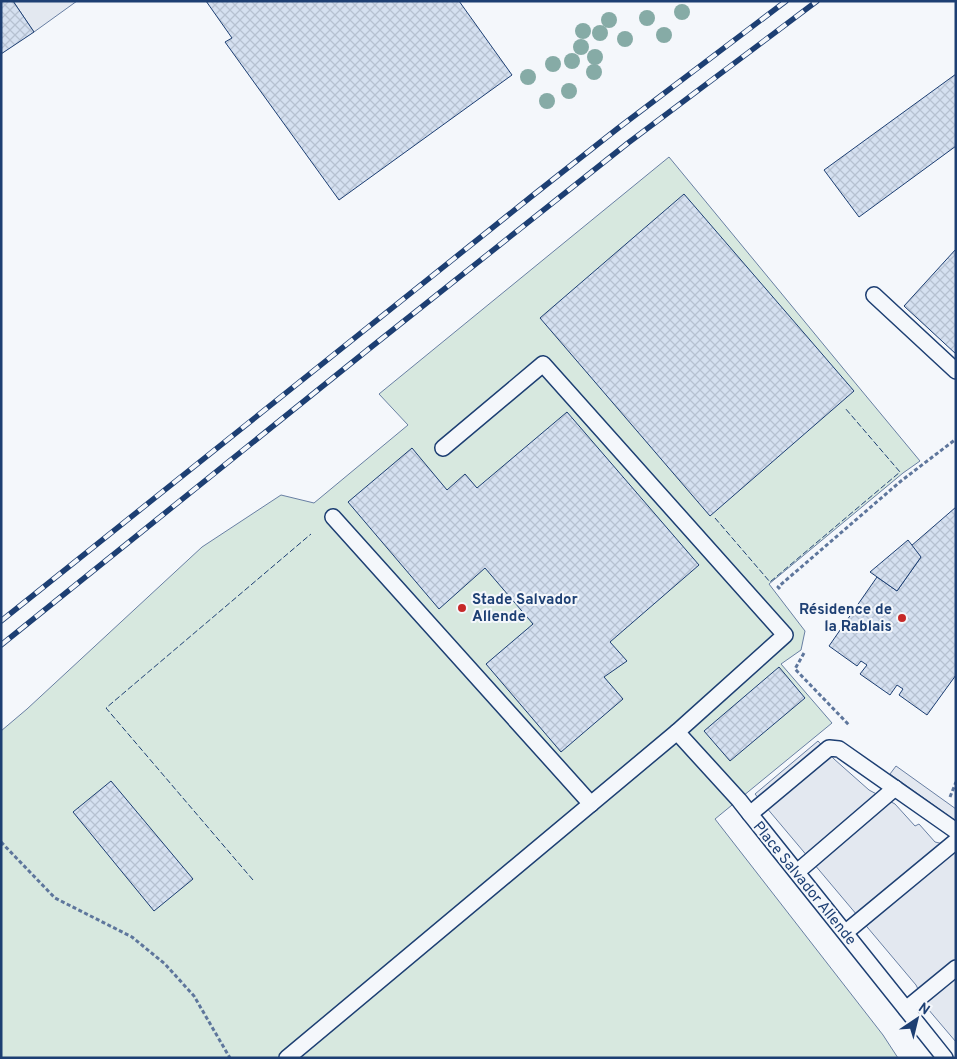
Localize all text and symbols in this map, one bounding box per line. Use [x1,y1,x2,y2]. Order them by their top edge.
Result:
place label: Stade Salvador Allende [472,591,578,627]
place label: Résidence de la Rablais [799,601,892,637]
marker: Stade Salvador Allende [456,602,468,614]
marker: Résidence de la Rablais [896,612,908,624]
street label: Place Salvador Allende [748,818,860,950]
north arrow [892,994,942,1044]
text: N [915,1000,933,1019]

